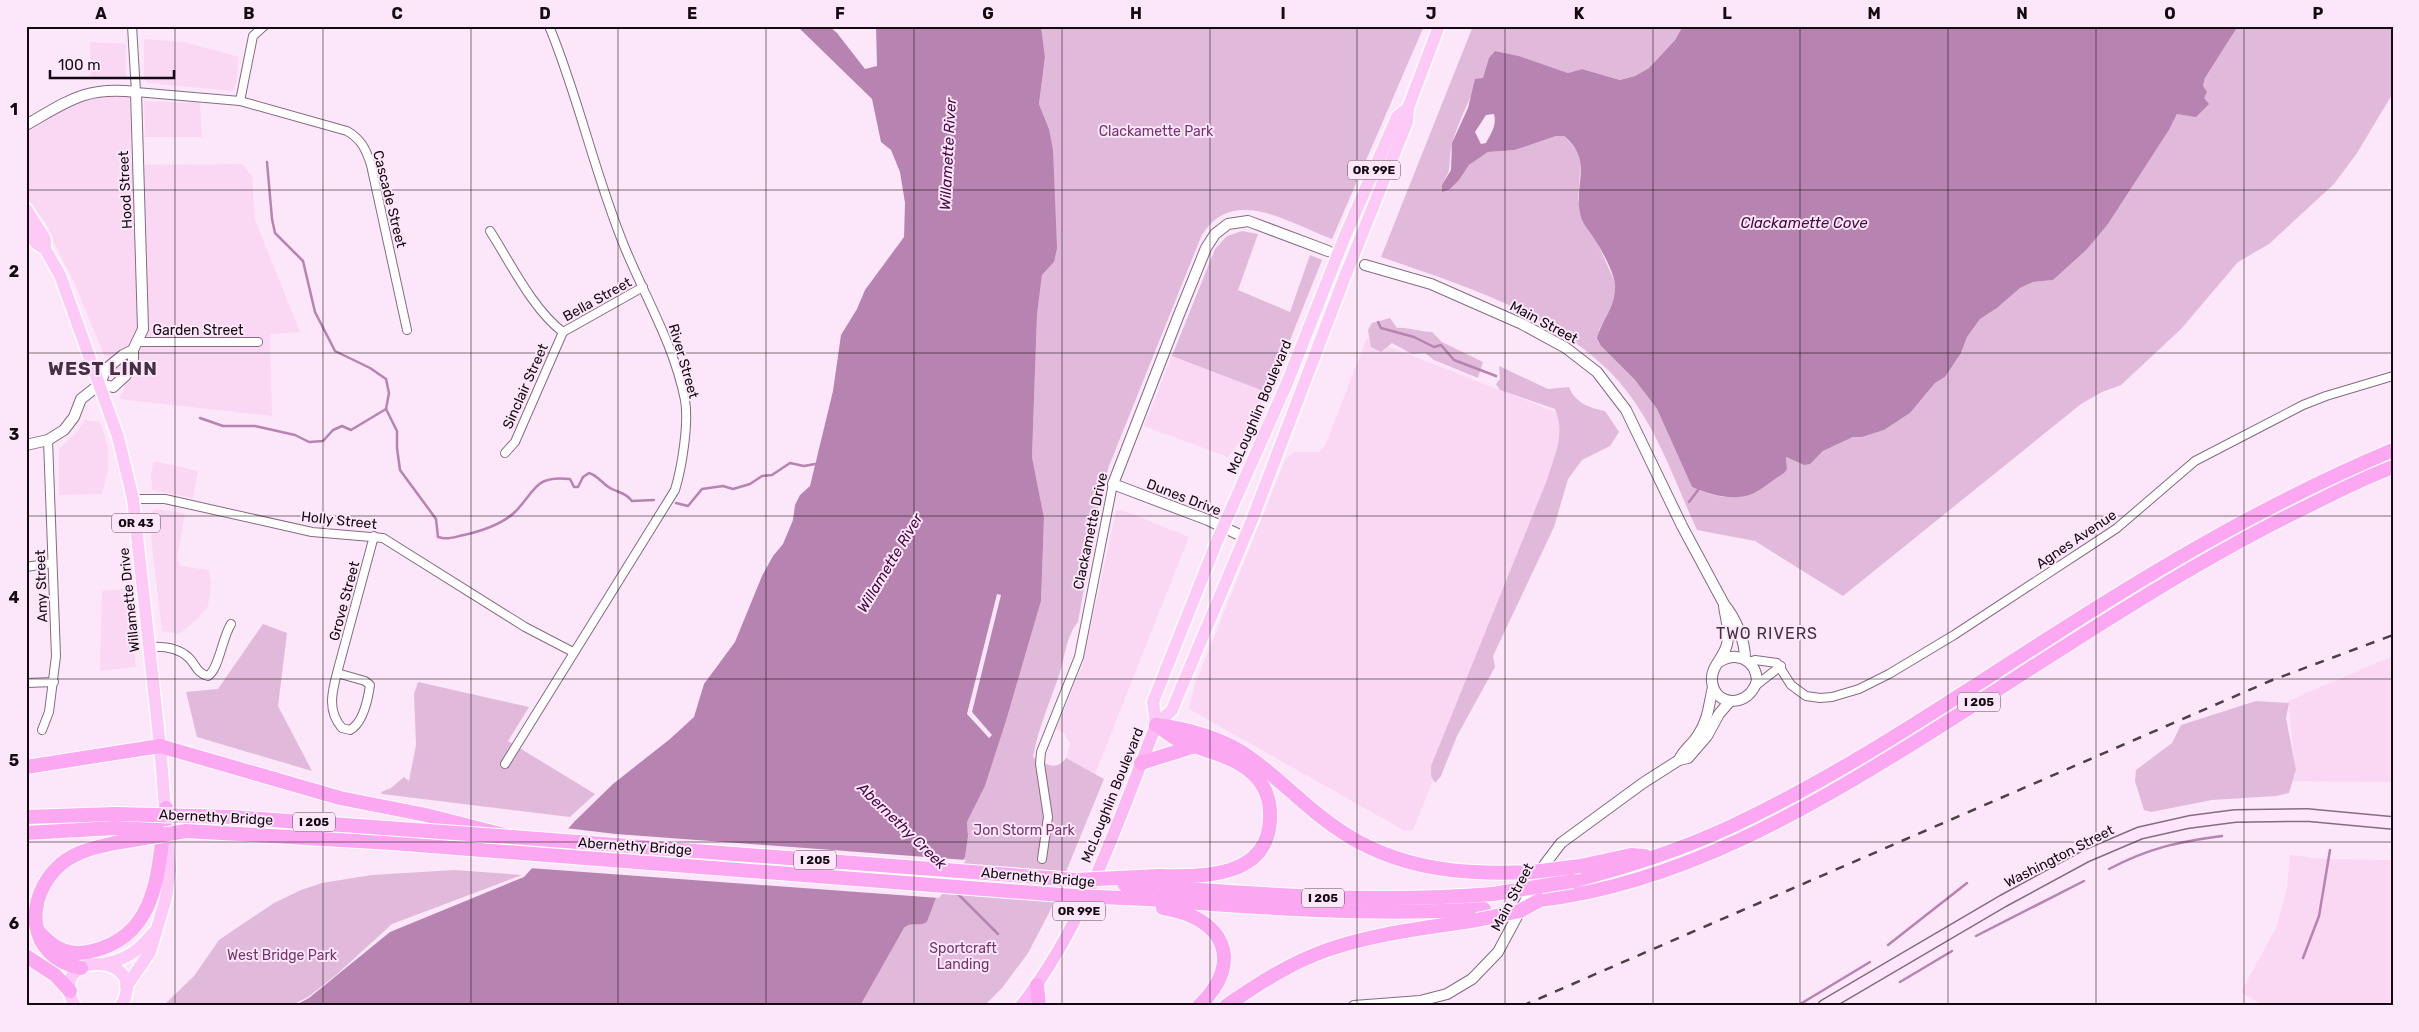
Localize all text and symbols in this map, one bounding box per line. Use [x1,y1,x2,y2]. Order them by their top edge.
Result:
text: A [95,4,107,23]
text: B [243,4,255,23]
text: C [391,4,403,23]
text: D [539,4,551,23]
text: E [687,4,697,23]
text: F [835,4,845,23]
text: G [982,4,994,23]
text: H [1130,4,1142,23]
text: I [1280,4,1286,23]
text: J [1426,4,1436,23]
text: K [1574,4,1585,23]
text: L [1722,4,1732,23]
text: M [1867,4,1881,23]
text: N [2016,4,2028,23]
text: O [2164,4,2176,23]
text: P [2313,4,2324,23]
scale bar [50,48,174,80]
text: 100 m [58,56,100,74]
water label: Willamette River [936,96,960,211]
text: 1 [10,100,18,119]
park label: Clackamette Park [1099,123,1214,140]
street label: Cascade Street [369,149,410,250]
street label: Hood Street [115,150,136,230]
road number: OR 99E [1348,160,1400,180]
water label: Clackamette Cove [1740,214,1868,232]
text: 2 [9,262,19,281]
street label: Bella Street [560,273,635,325]
street label: Main Street [1507,297,1581,348]
street label: Garden Street [153,322,244,339]
street label: River Street [665,322,702,401]
street label: McLoughlin Boulevard [1223,338,1295,477]
street label: Sinclair Street [499,340,552,432]
district label: WEST LINN [48,357,158,380]
text: 3 [9,425,19,444]
street label: Clackamette Drive [1070,471,1111,591]
street label: Dunes Drive [1144,475,1224,520]
street label: Agnes Avenue [2033,506,2120,573]
street label: Holly Street [300,508,378,533]
water label: Willamette River [853,509,927,616]
road number: OR 43 [112,514,160,532]
street label: Willamette Drive [116,547,143,653]
street label: Amy Street [32,549,51,623]
street label: Grove Street [326,559,363,643]
text: 4 [9,588,20,607]
district label: TWO RIVERS [1716,624,1818,643]
road number: I 205 [1958,692,2000,712]
street label: McLoughlin Boulevard [1078,725,1147,865]
text: 5 [9,751,19,770]
water label: Abernethy Creek [853,778,950,873]
street label: Abernethy Bridge [158,806,274,829]
road number: I 205 [293,812,335,832]
street label: Washington Street [2002,821,2117,891]
park label: Jon Storm Park [973,822,1075,839]
street label: Abernethy Bridge [577,834,693,859]
road number: I 205 [794,850,836,870]
street label: Main Street [1487,860,1538,934]
street label: Abernethy Bridge [980,864,1096,891]
road number: I 205 [1302,888,1344,908]
road number: OR 99E [1053,901,1105,920]
text: 6 [9,914,19,933]
park label: Sportcraft Landing [929,940,997,973]
park label: West Bridge Park [227,947,338,964]

